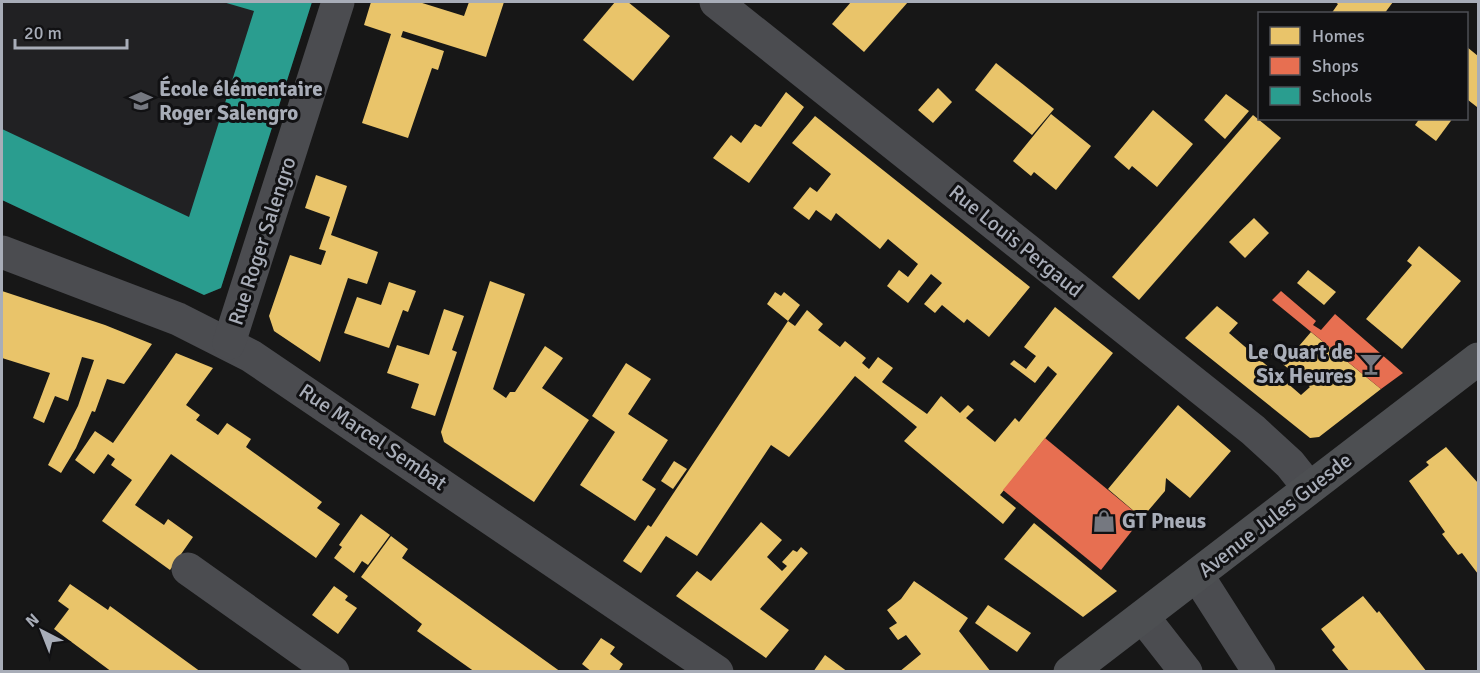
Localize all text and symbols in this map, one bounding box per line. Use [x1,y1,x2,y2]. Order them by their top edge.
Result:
scale bar [15,12,128,50]
legend [1258,12,1468,120]
text: 20 m [24,22,62,44]
text: Homes [1312,25,1365,47]
text: Shops [1312,55,1359,77]
place label: École élémentaire Roger Salengro [159,75,323,126]
text: Schools [1312,85,1372,107]
school or university icon: École élémentaire Roger Salengro [128,88,154,114]
street label: Rue Roger Salengro [223,154,301,328]
street label: Rue Louis Pergaud [944,179,1088,303]
place label: Le Quart de Six Heures [1247,339,1353,389]
bar icon: Le Quart de Six Heures [1358,351,1384,377]
street label: Rue Marcel Sembat [294,378,452,496]
street label: Avenue Jules Guesde [1193,447,1357,583]
shop icon: GT Pneus [1091,508,1117,534]
place label: GT Pneus [1122,508,1206,534]
north arrow [12,601,72,661]
text: N [22,609,43,632]

